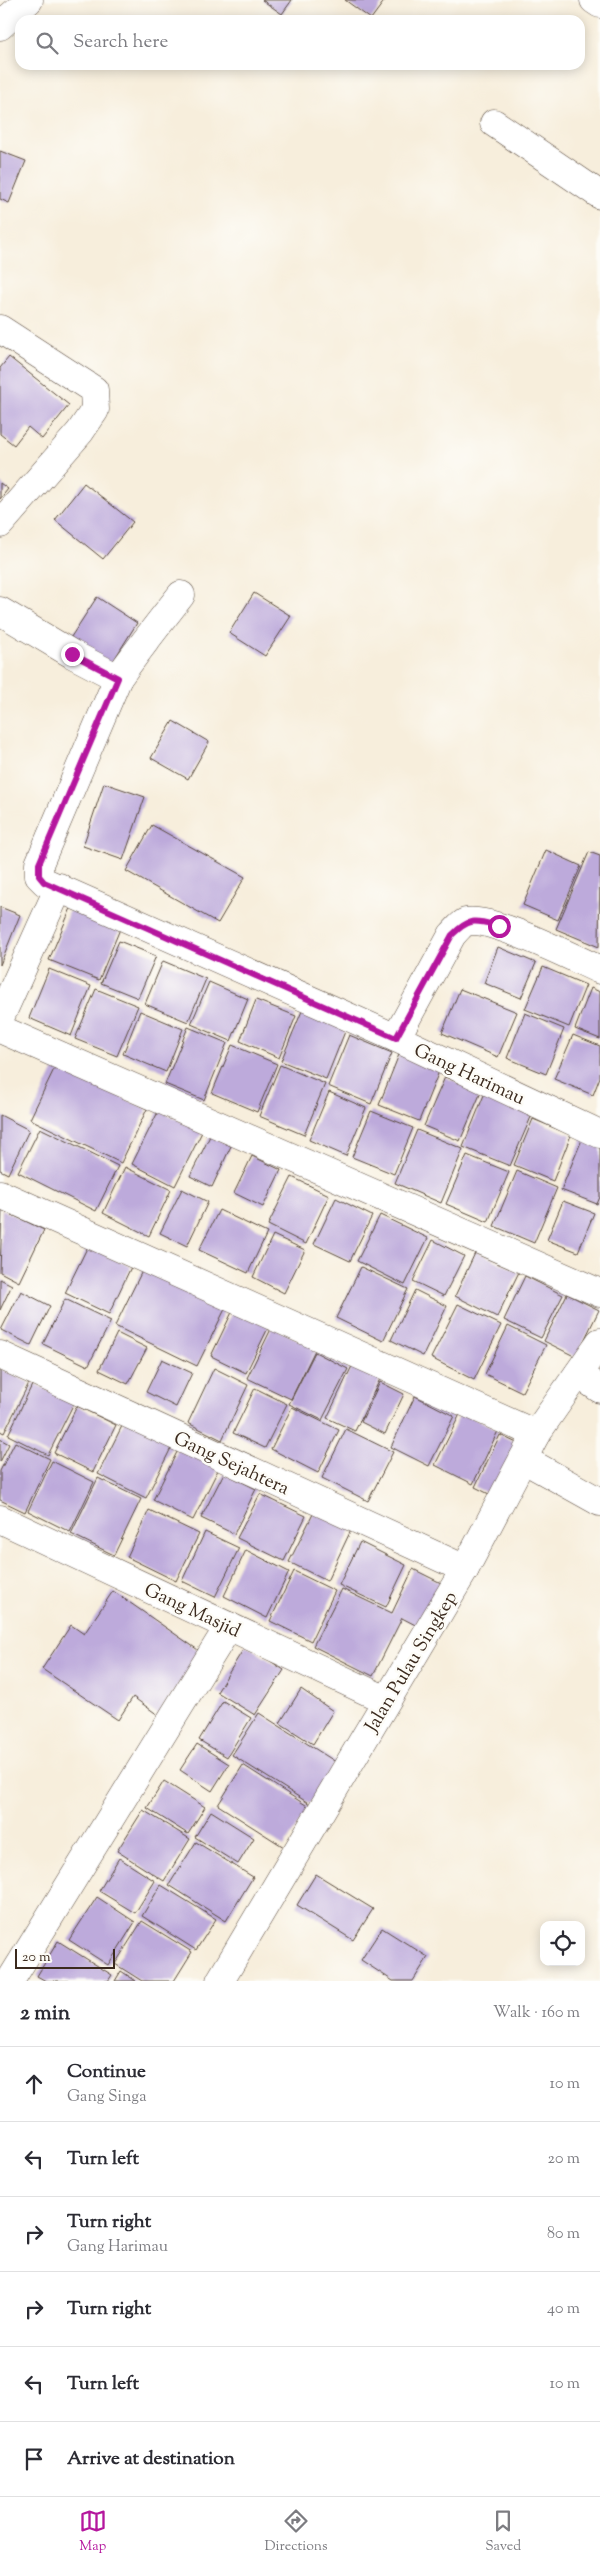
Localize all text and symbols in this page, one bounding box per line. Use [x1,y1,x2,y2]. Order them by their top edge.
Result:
search box [15,15,585,70]
icon: search [33,29,61,57]
text: Search here [73,29,168,56]
route end [61,643,84,666]
route start [488,915,511,938]
street label: Gang Harimau [409,1038,529,1113]
street label: Gang Sejahtera [169,1426,293,1503]
street label: Gang Masjid [139,1577,245,1646]
street label: Jalan Pulau Singkep [359,1587,465,1739]
map controls [540,1921,585,1966]
button: locate [540,1921,585,1966]
scale bar [15,1946,115,1969]
text: 20 m [22,1948,51,1968]
text: 2 min [20,1999,70,2029]
text: Walk · 160 m [493,2002,580,2025]
text: Continue [67,2059,146,2086]
icon: ahead [20,2070,48,2098]
text: 10 m [550,2073,580,2096]
text: Gang Singa [67,2086,147,2109]
icon: left [20,2145,48,2173]
text: Turn left [67,2146,139,2173]
text: 20 m [547,2148,580,2171]
text: Turn right [67,2209,151,2236]
icon: right [20,2220,48,2248]
text: 80 m [547,2223,580,2246]
text: Gang Harimau [67,2236,168,2259]
icon: right [20,2295,48,2323]
text: Turn right [67,2296,151,2323]
text: 40 m [547,2298,580,2321]
icon: left [20,2370,48,2398]
text: Turn left [67,2371,139,2398]
text: 10 m [550,2373,580,2396]
icon: arrive [20,2445,48,2473]
text: Arrive at destination [67,2446,235,2473]
tab: Map [79,2507,107,2557]
tab: Directions [264,2507,328,2557]
tab: Saved [485,2507,521,2557]

